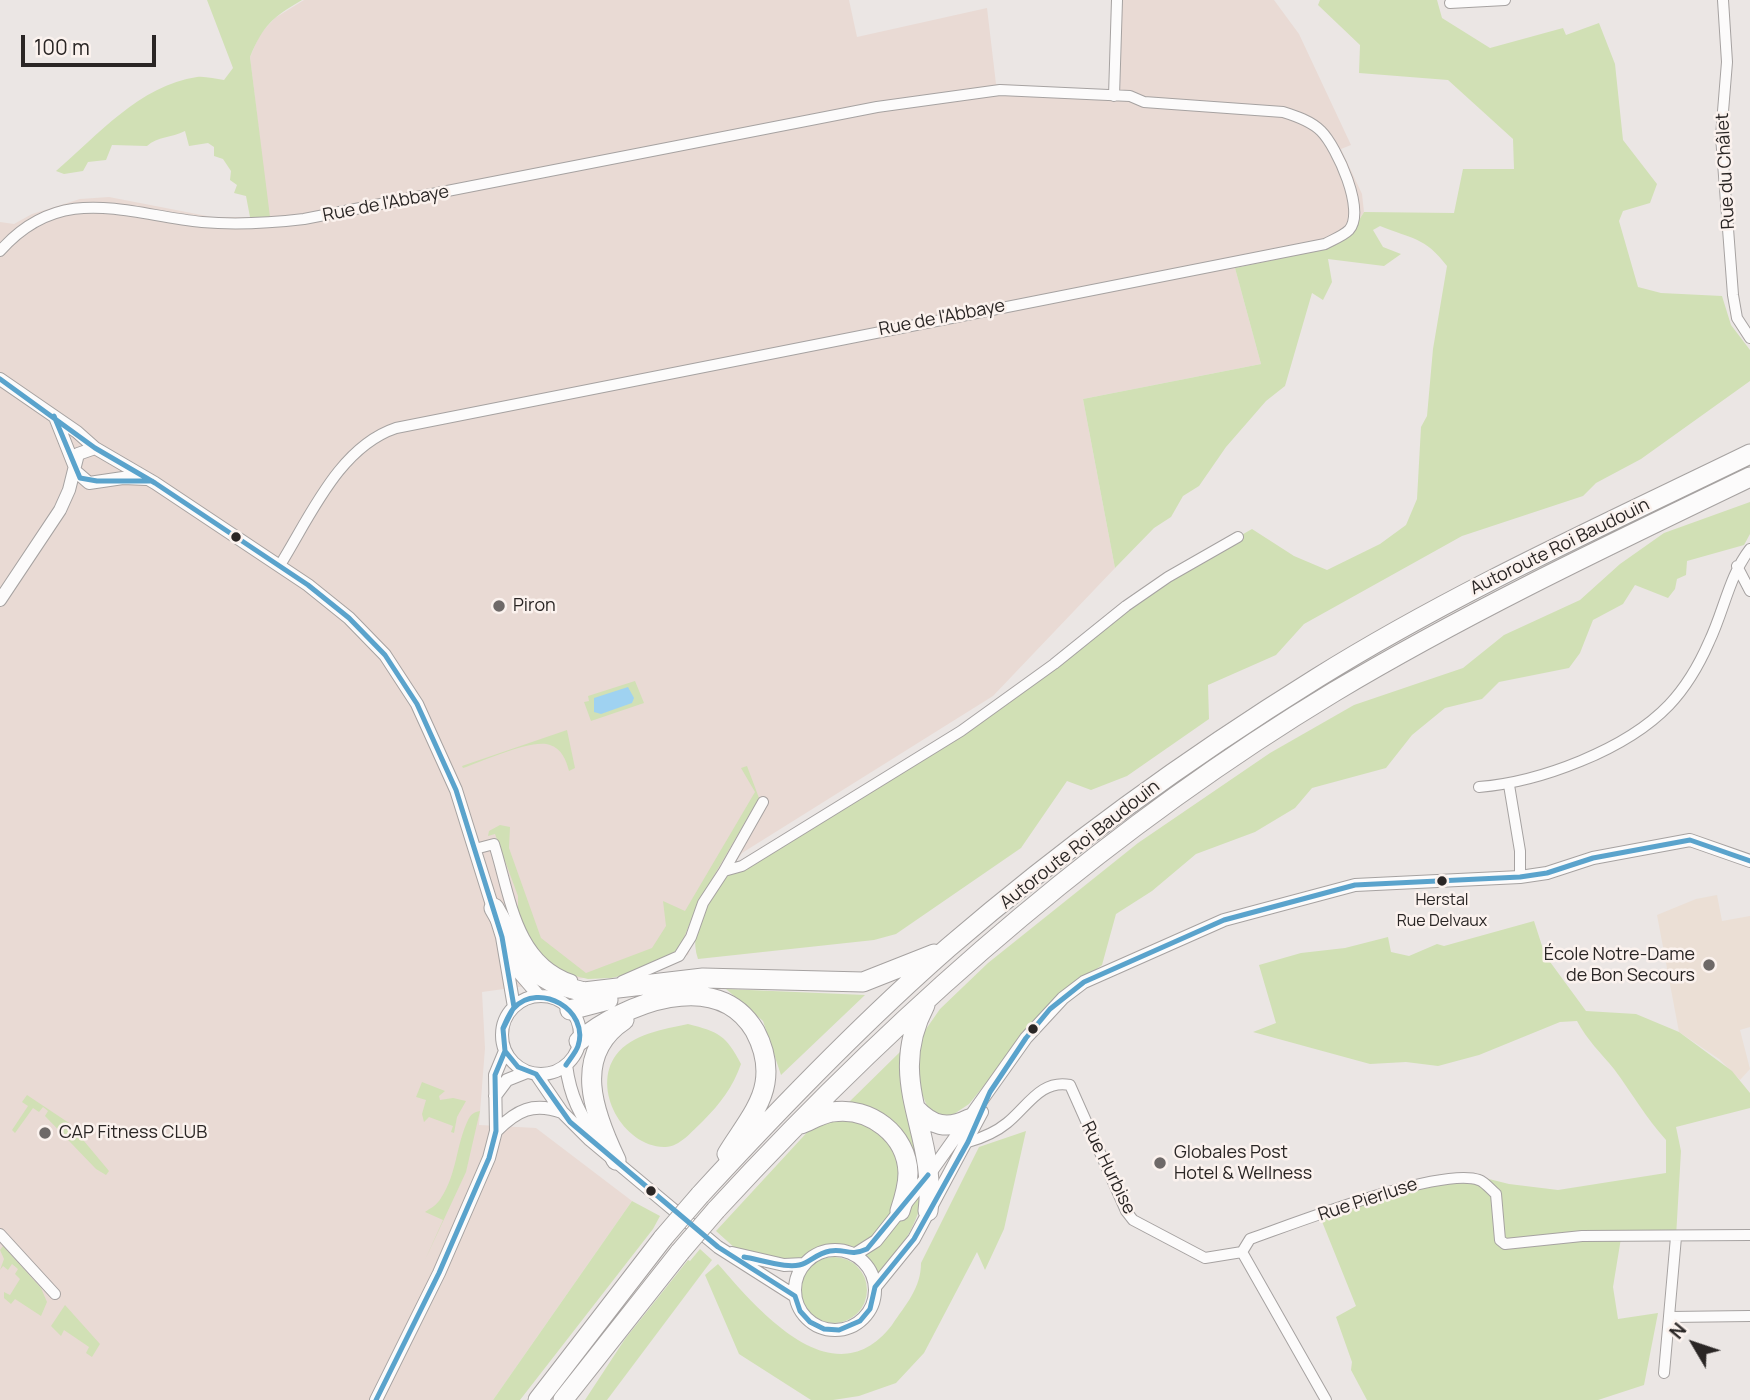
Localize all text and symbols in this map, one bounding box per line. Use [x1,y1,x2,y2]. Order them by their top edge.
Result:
scale bar [24,21,159,65]
text: 100 m [34,33,90,61]
street label: Rue du Châlet [1712,112,1740,230]
street label: Rue de l'Abbaye [321,181,451,227]
street label: Rue de l'Abbaye [877,295,1007,341]
street label: Autoroute Roi Baudouin [1467,494,1653,600]
unlabelled marker [229,530,243,544]
place label: Piron [513,595,556,617]
marker: Piron [491,598,507,614]
street label: Autoroute Roi Baudouin [996,776,1164,914]
marker: Herstal Rue Delvaux [1435,874,1449,888]
place label: Herstal Rue Delvaux [1397,891,1487,929]
place label: École Notre-Dame de Bon Secours [1544,944,1695,986]
marker: École Notre-Dame de Bon Secours [1701,957,1717,973]
unlabelled marker [1026,1022,1040,1036]
street label: Rue Hurbise [1076,1118,1140,1218]
place label: CAP Fitness CLUB [59,1122,207,1144]
marker: CAP Fitness CLUB [37,1125,53,1141]
place label: Globales Post Hotel & Wellness [1174,1142,1312,1184]
marker: Globales Post Hotel & Wellness [1152,1155,1168,1171]
street label: Rue Pierluse [1316,1174,1420,1226]
unlabelled marker [644,1184,658,1198]
north arrow [1659,1309,1729,1379]
text: N [1663,1317,1692,1344]

